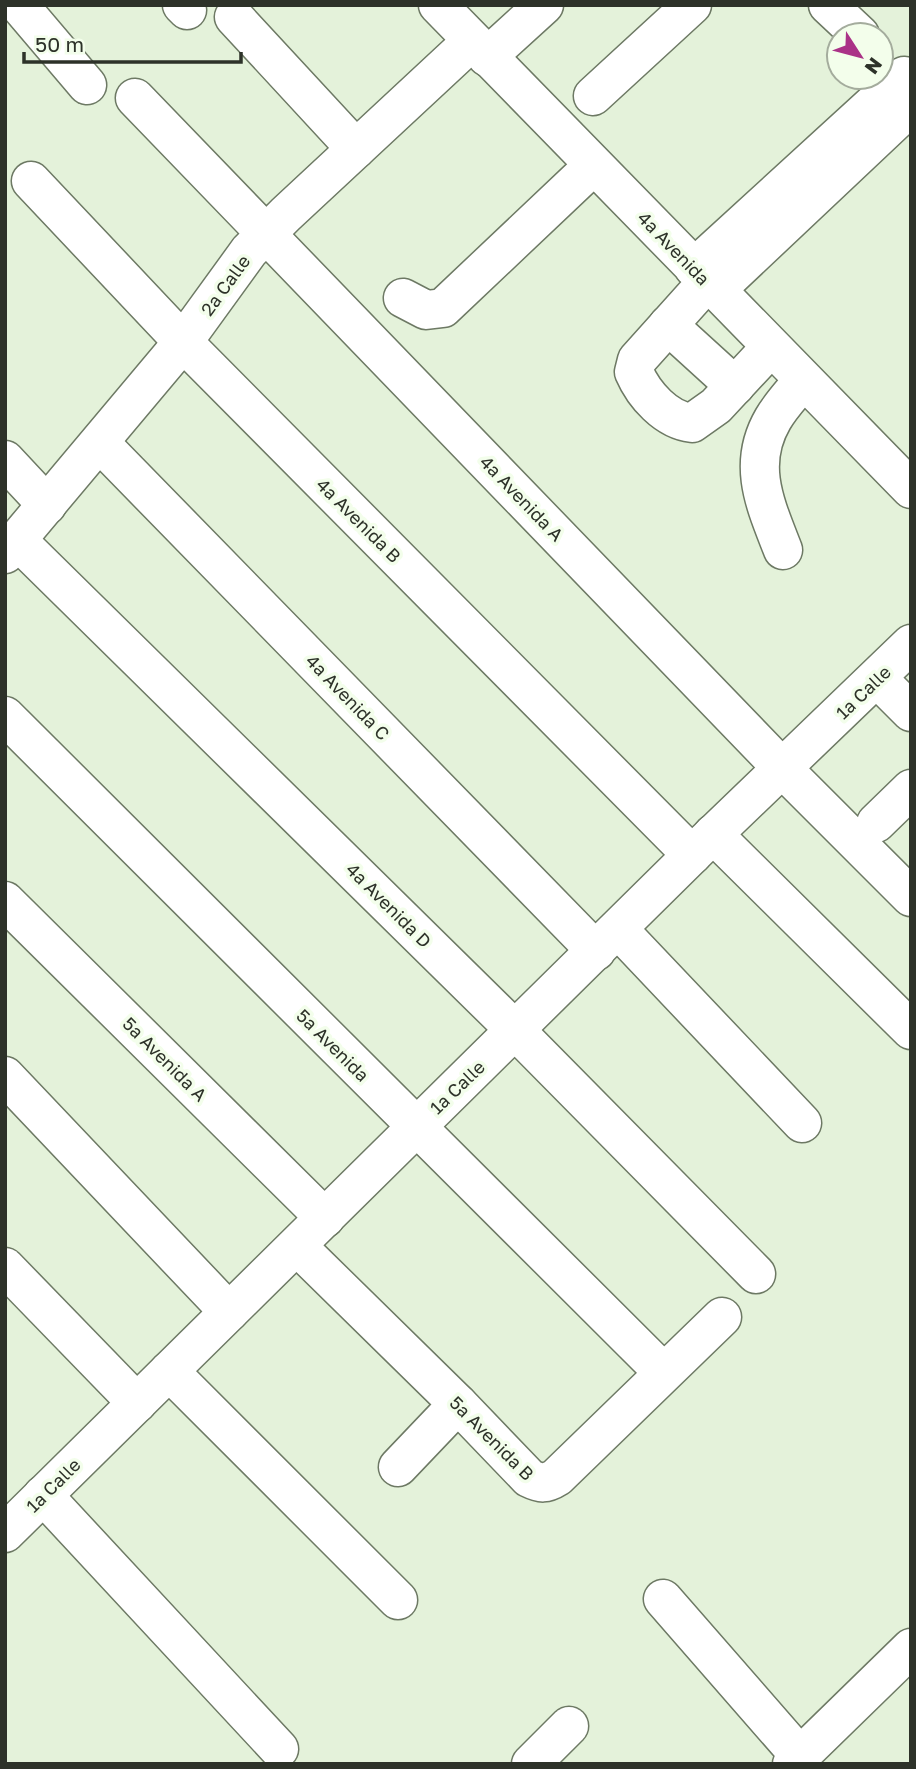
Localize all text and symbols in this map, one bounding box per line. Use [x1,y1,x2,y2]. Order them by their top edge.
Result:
scale bar [24,21,242,65]
north arrow [825,21,895,91]
text: 50 m [35,31,84,57]
text: N [861,54,888,79]
street label: 4a Avenida [633,207,715,289]
street label: 2a Calle [196,250,254,320]
street label: 4a Avenida A [476,451,568,545]
street label: 4a Avenida B [312,473,406,567]
street label: 4a Avenida C [302,650,394,744]
street label: 1a Calle [831,661,895,723]
street label: 4a Avenida D [342,858,436,952]
street label: 5a Avenida [292,1004,374,1086]
street label: 5a Avenida A [118,1012,212,1106]
street label: 1a Calle [425,1056,489,1118]
street label: 5a Avenida B [445,1391,539,1485]
street label: 1a Calle [21,1453,85,1517]

